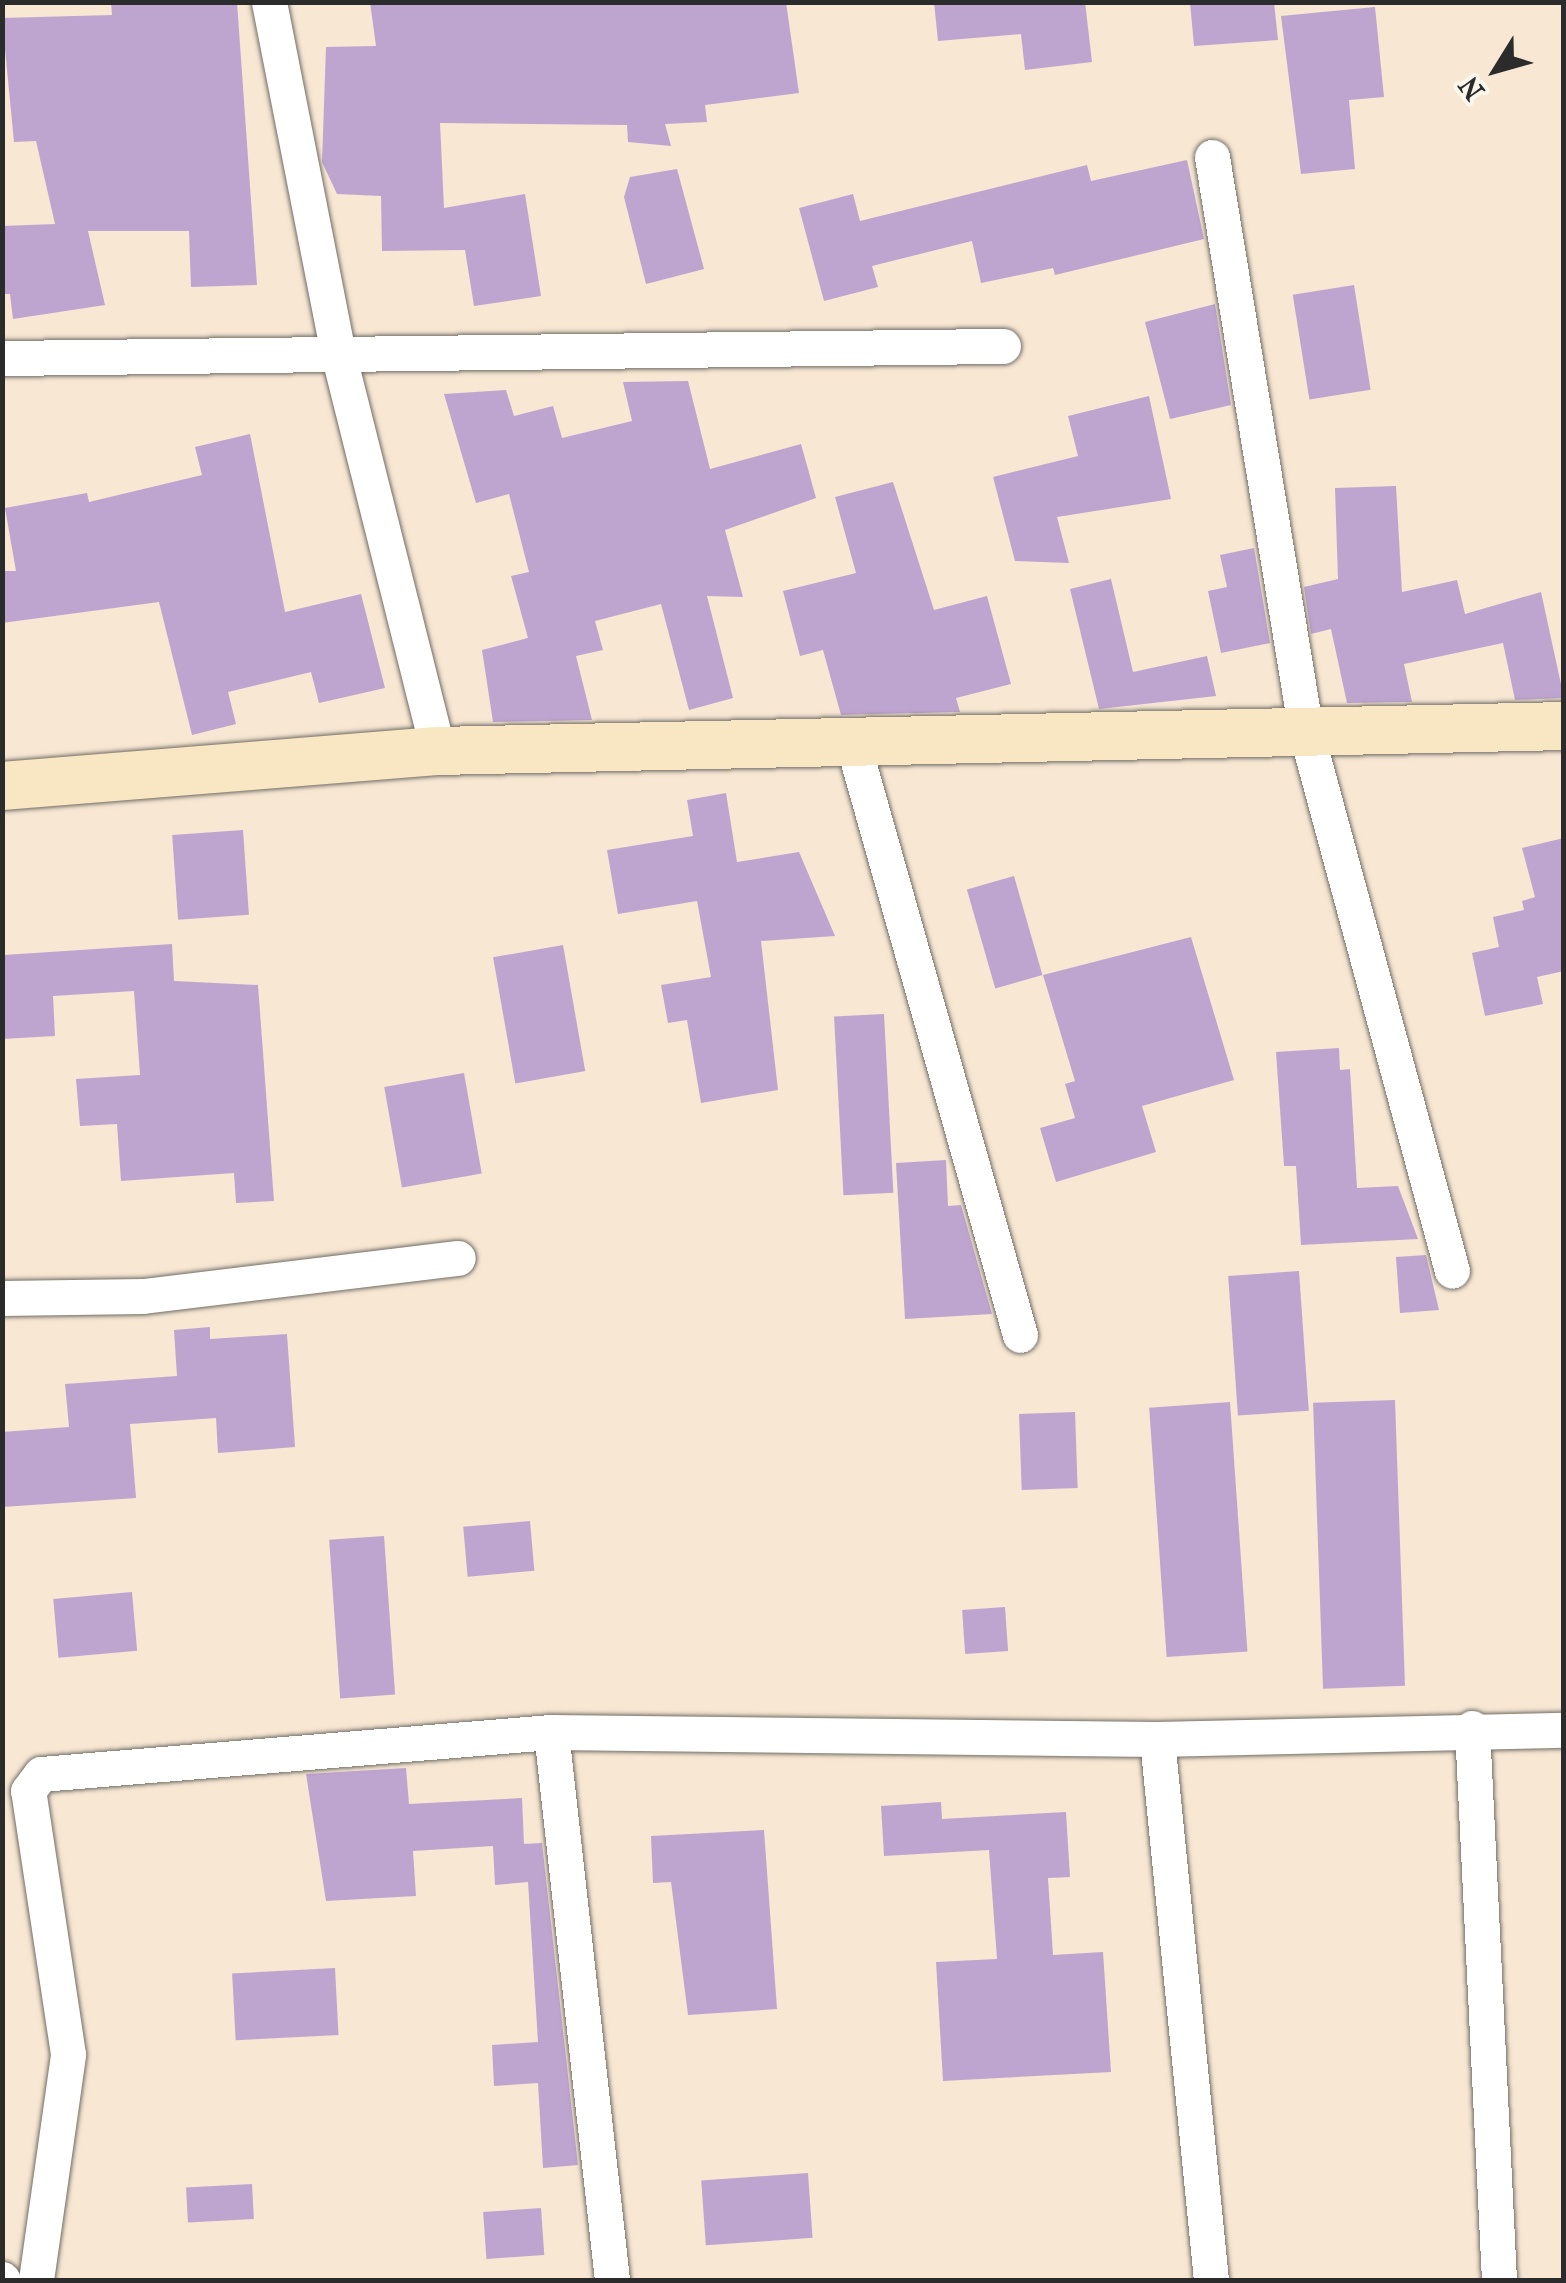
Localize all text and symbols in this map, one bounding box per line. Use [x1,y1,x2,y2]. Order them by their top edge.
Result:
north arrow [1446,20,1546,120]
text: N [1452,70,1491,107]

